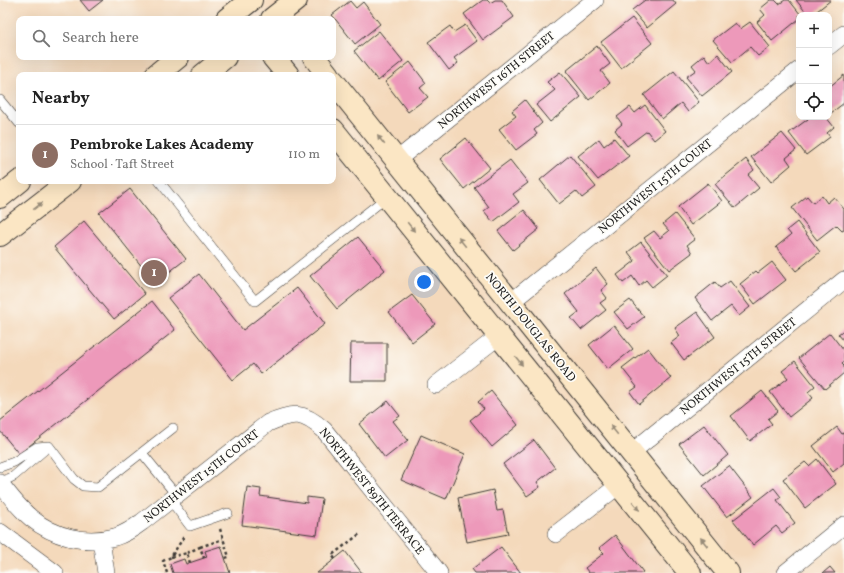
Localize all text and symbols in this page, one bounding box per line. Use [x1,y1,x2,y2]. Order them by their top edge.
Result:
map controls [796,12,832,120]
button: + [796,12,832,48]
search box [16,16,336,60]
icon: search [30,27,52,49]
text: Search here [62,28,139,49]
street label: NORTHWEST 16TH STREET [435,28,559,133]
button: − [796,48,832,84]
button: locate [796,84,832,120]
text: Nearby [32,87,90,110]
text: Pembroke Lakes Academy [70,135,254,156]
one-way arrow [376,135,385,146]
street label: NORTHWEST 15TH COURT [595,136,716,238]
text: 1 [42,146,48,164]
text: 110 m [288,146,320,164]
text: School · Taft Street [70,156,174,174]
one-way arrow [33,202,43,210]
one-way arrow [407,222,416,233]
one-way arrow [458,236,467,247]
pin: 1 [141,258,167,288]
street label: NORTH DOUGLAS ROAD [481,270,579,386]
your location [414,272,434,292]
street label: NORTHWEST 15TH STREET [677,315,800,419]
one-way arrow [515,356,524,367]
one-way arrow [610,424,619,435]
street label: NORTHWEST 89TH TERRACE [315,425,427,558]
street label: NORTHWEST 15TH COURT [140,427,263,527]
one-way arrow [631,501,640,511]
one-way arrow [700,537,708,548]

